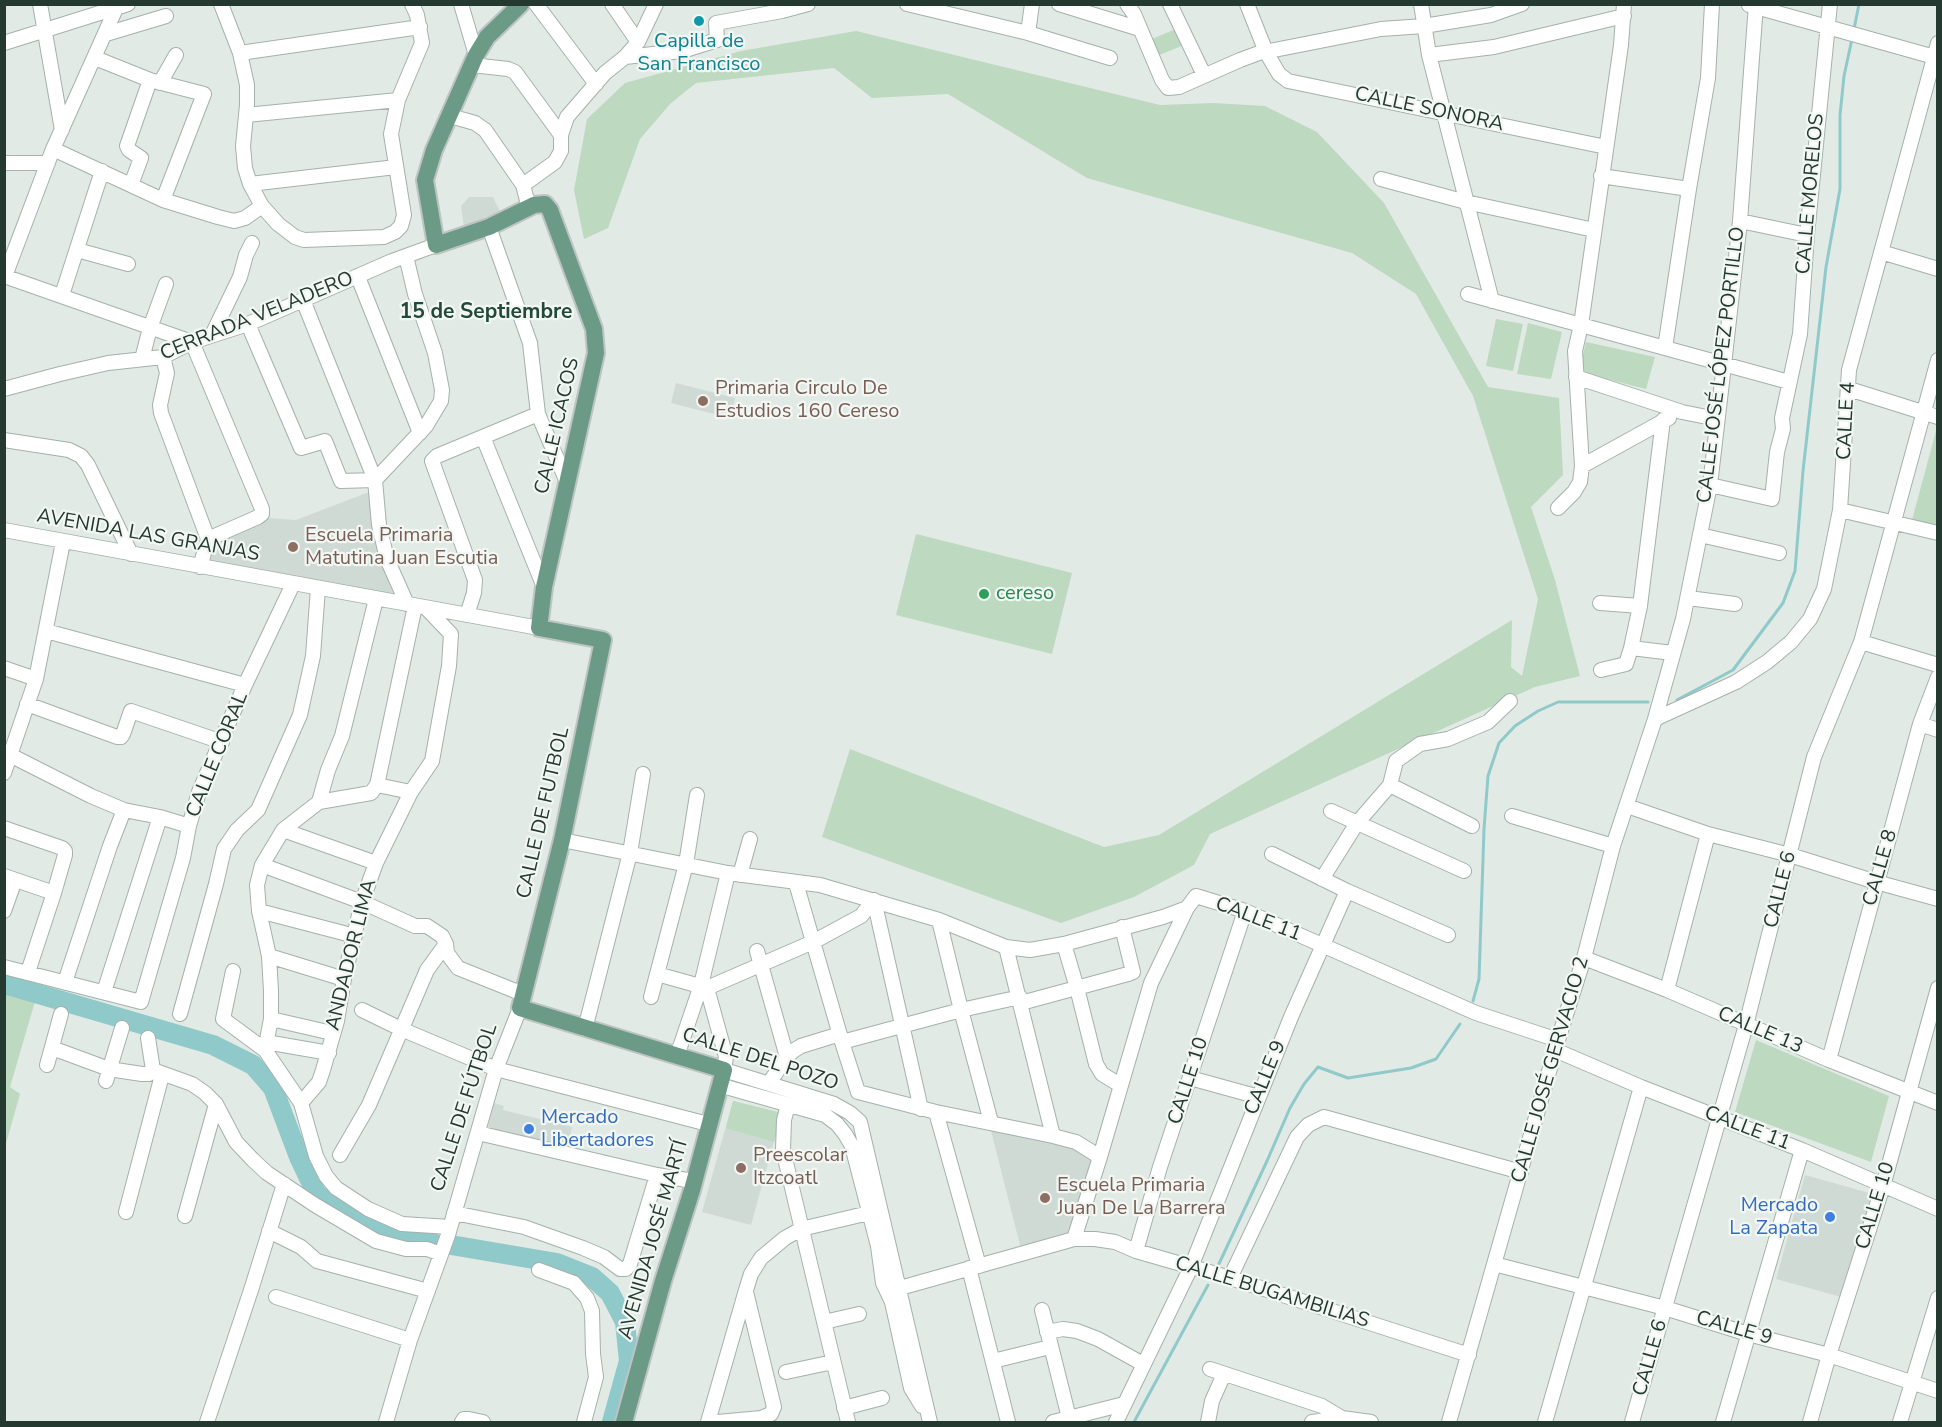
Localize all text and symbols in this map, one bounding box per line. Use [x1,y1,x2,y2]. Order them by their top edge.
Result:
marker: Capilla de San Francisco [692,14,706,28]
place label: Capilla de San Francisco [638,30,760,77]
street label: CALLE SONORA [1352,82,1506,138]
street label: CALLE MORELOS [1792,113,1830,275]
street label: CALLE JOSÉ LÓPEZ PORTILLO [1693,225,1751,505]
street label: CERRADA VELADERO [157,267,357,367]
district label: 15 de Septiembre [400,300,572,326]
street label: CALLE ICACOS [531,355,585,497]
place label: Primaria Circulo De Estudios 160 Cereso [715,377,899,424]
street label: CALLE 4 [1833,381,1861,461]
marker: Primaria Circulo De Estudios 160 Cereso [696,394,710,408]
street label: AVENIDA LAS GRANJAS [35,505,261,567]
place label: Escuela Primaria Matutina Juan Escutia [305,524,498,571]
marker: Escuela Primaria Matutina Juan Escutia [286,540,300,554]
place label: cereso [996,582,1054,606]
marker: cereso [977,587,991,601]
street label: CALLE CORAL [182,689,254,821]
street label: CALLE DE FUTBOL [513,725,575,901]
street label: CALLE 8 [1859,827,1903,909]
street label: CALLE 6 [1760,849,1802,931]
street label: ANDADOR LIMA [322,877,382,1033]
street label: CALLE 11 [1212,893,1304,947]
street label: CALLE JOSÉ GERVACIO 2 [1507,954,1595,1186]
street label: CALLE 13 [1714,1002,1806,1060]
street label: CALLE DE FÚTBOL [427,1021,503,1195]
street label: CALLE DEL POZO [679,1023,841,1097]
street label: CALLE 10 [1164,1034,1214,1128]
street label: CALLE 9 [1240,1037,1292,1119]
street label: CALLE 11 [1701,1102,1793,1156]
place label: Mercado Libertadores [541,1106,654,1153]
marker: Mercado Libertadores [522,1122,536,1136]
street label: AVENIDA JOSÉ MARTÍ [614,1138,694,1342]
place label: Preescolar Itzcoatl [753,1144,847,1191]
street label: CALLE 10 [1851,1159,1901,1253]
marker: Preescolar Itzcoatl [734,1161,748,1175]
place label: Escuela Primaria Juan De La Barrera [1057,1174,1226,1221]
marker: Escuela Primaria Juan De La Barrera [1038,1191,1052,1205]
place label: Mercado La Zapata [1729,1194,1818,1241]
marker: Mercado La Zapata [1823,1210,1837,1224]
street label: CALLE BUGAMBILIAS [1172,1252,1372,1334]
street label: CALLE 9 [1693,1307,1775,1351]
street label: CALLE 6 [1629,1317,1673,1399]

